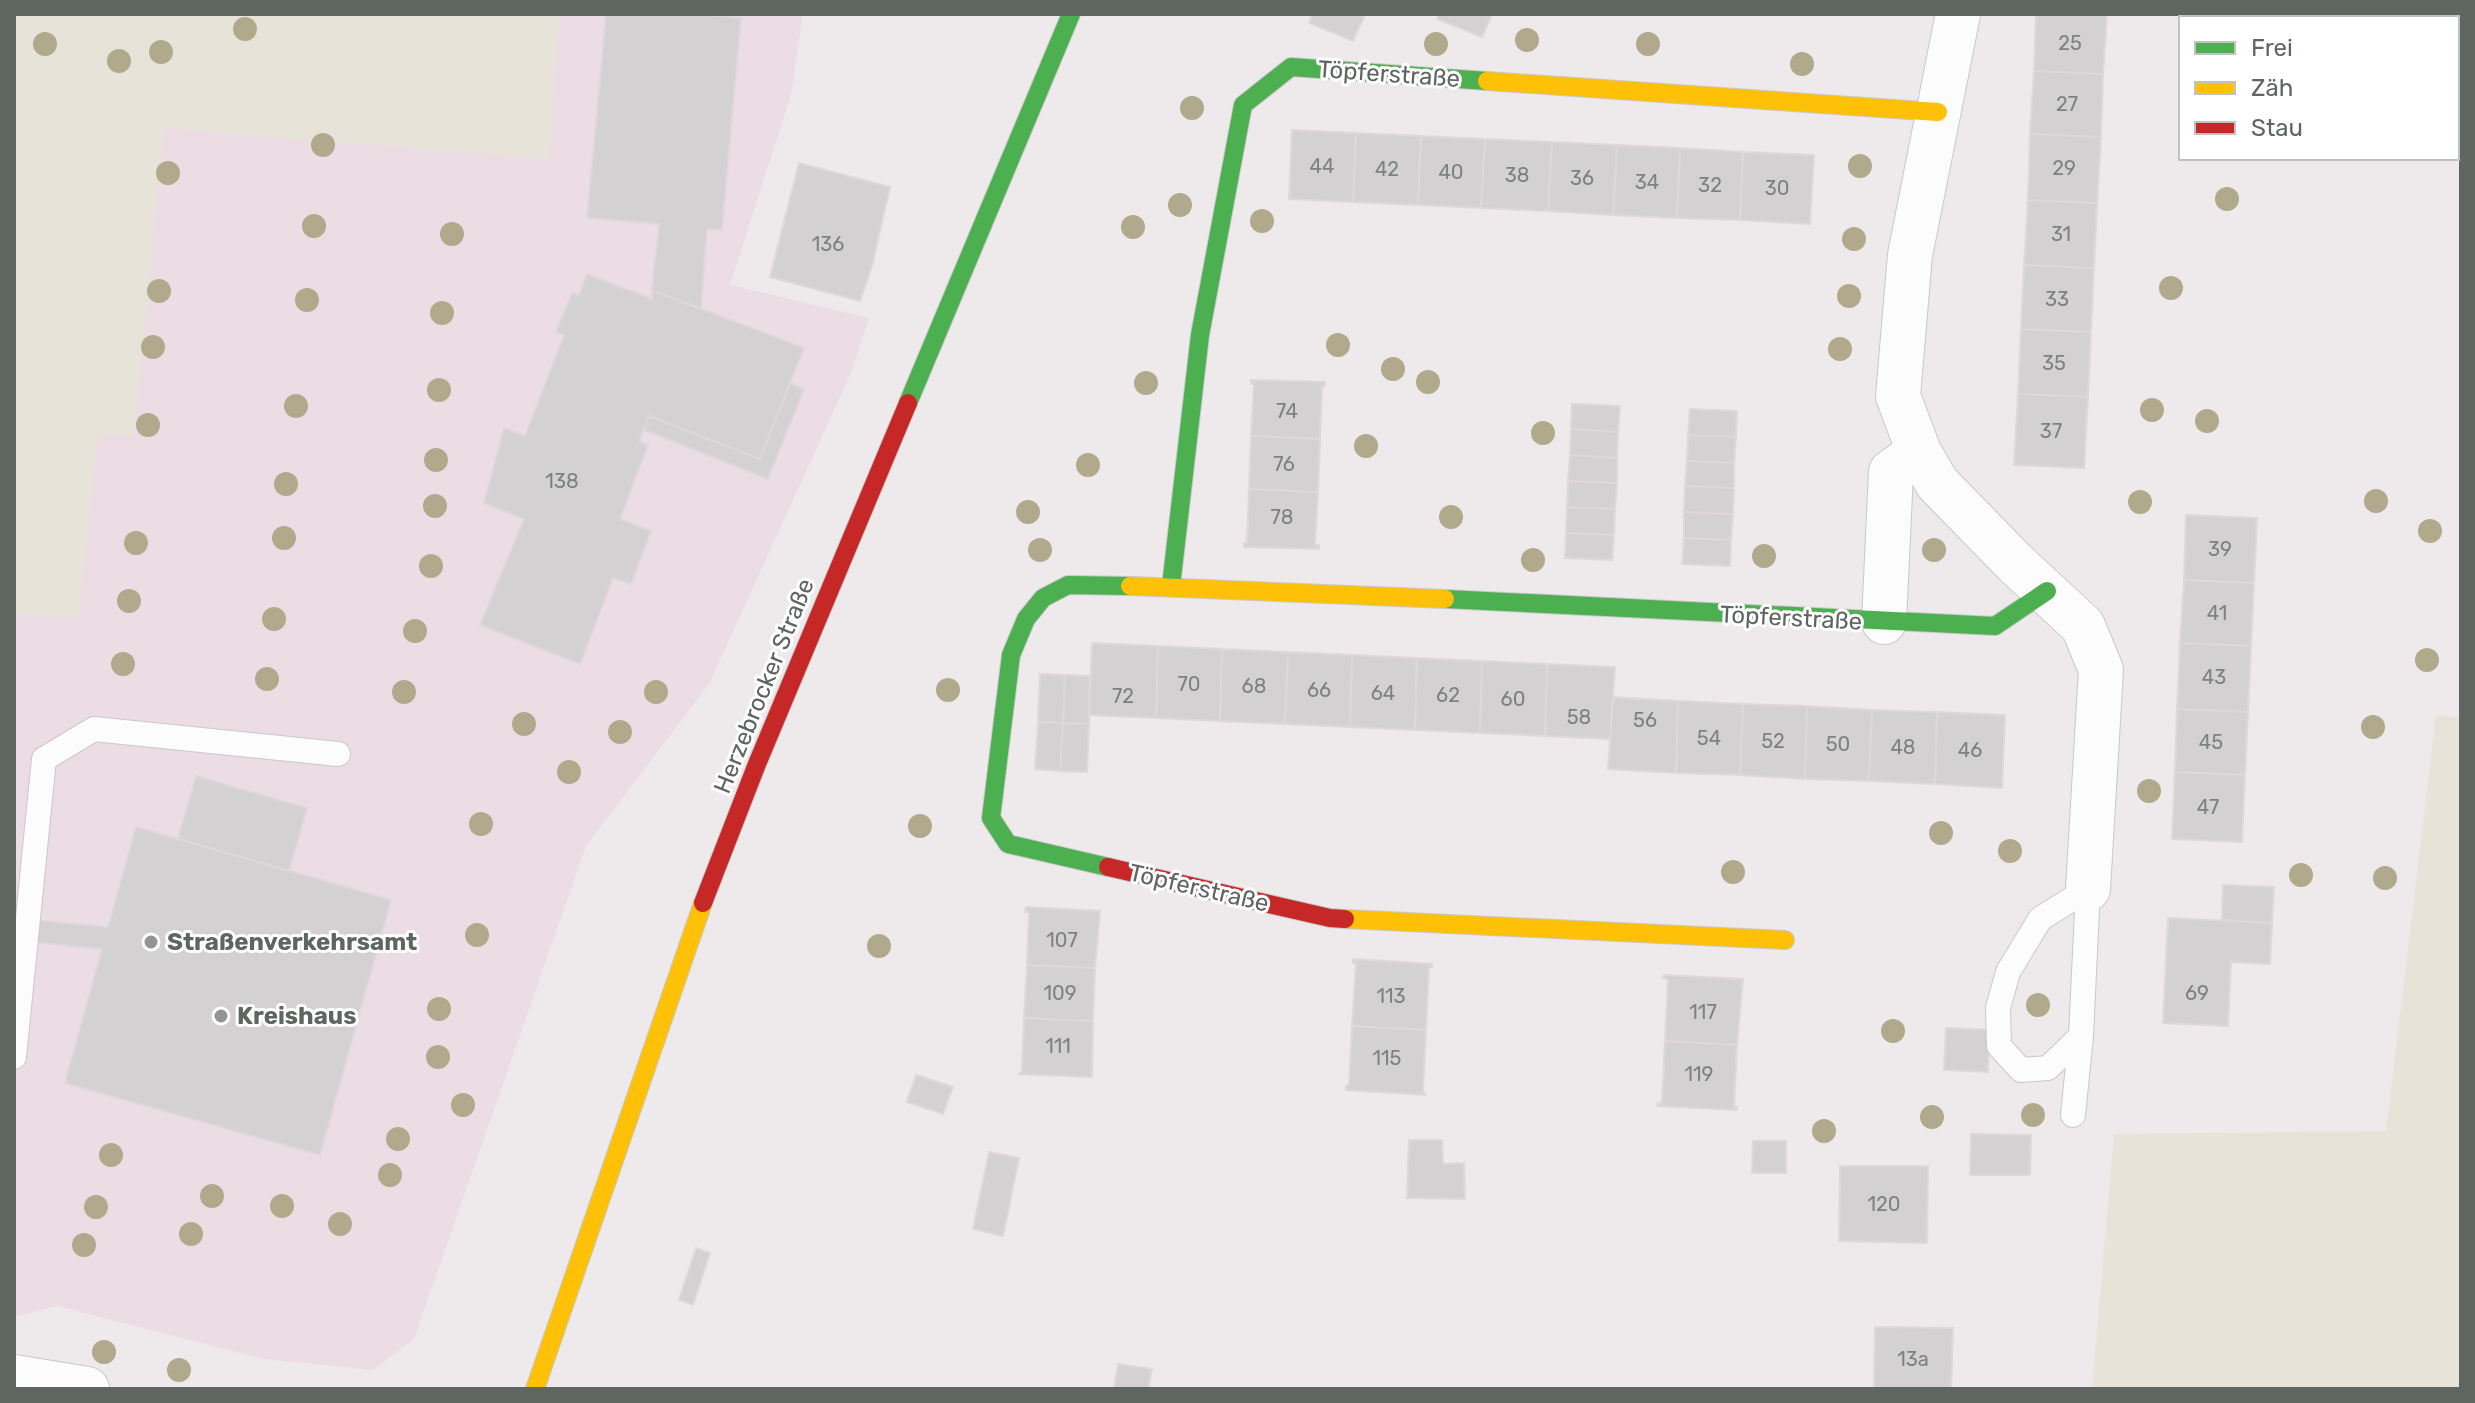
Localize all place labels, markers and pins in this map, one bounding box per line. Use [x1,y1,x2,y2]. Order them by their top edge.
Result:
place label: Straßenverkehrsamt [167,928,417,956]
marker: Straßenverkehrsamt [142,933,160,951]
place label: Kreishaus [237,1002,357,1030]
marker: Kreishaus [212,1007,230,1025]

